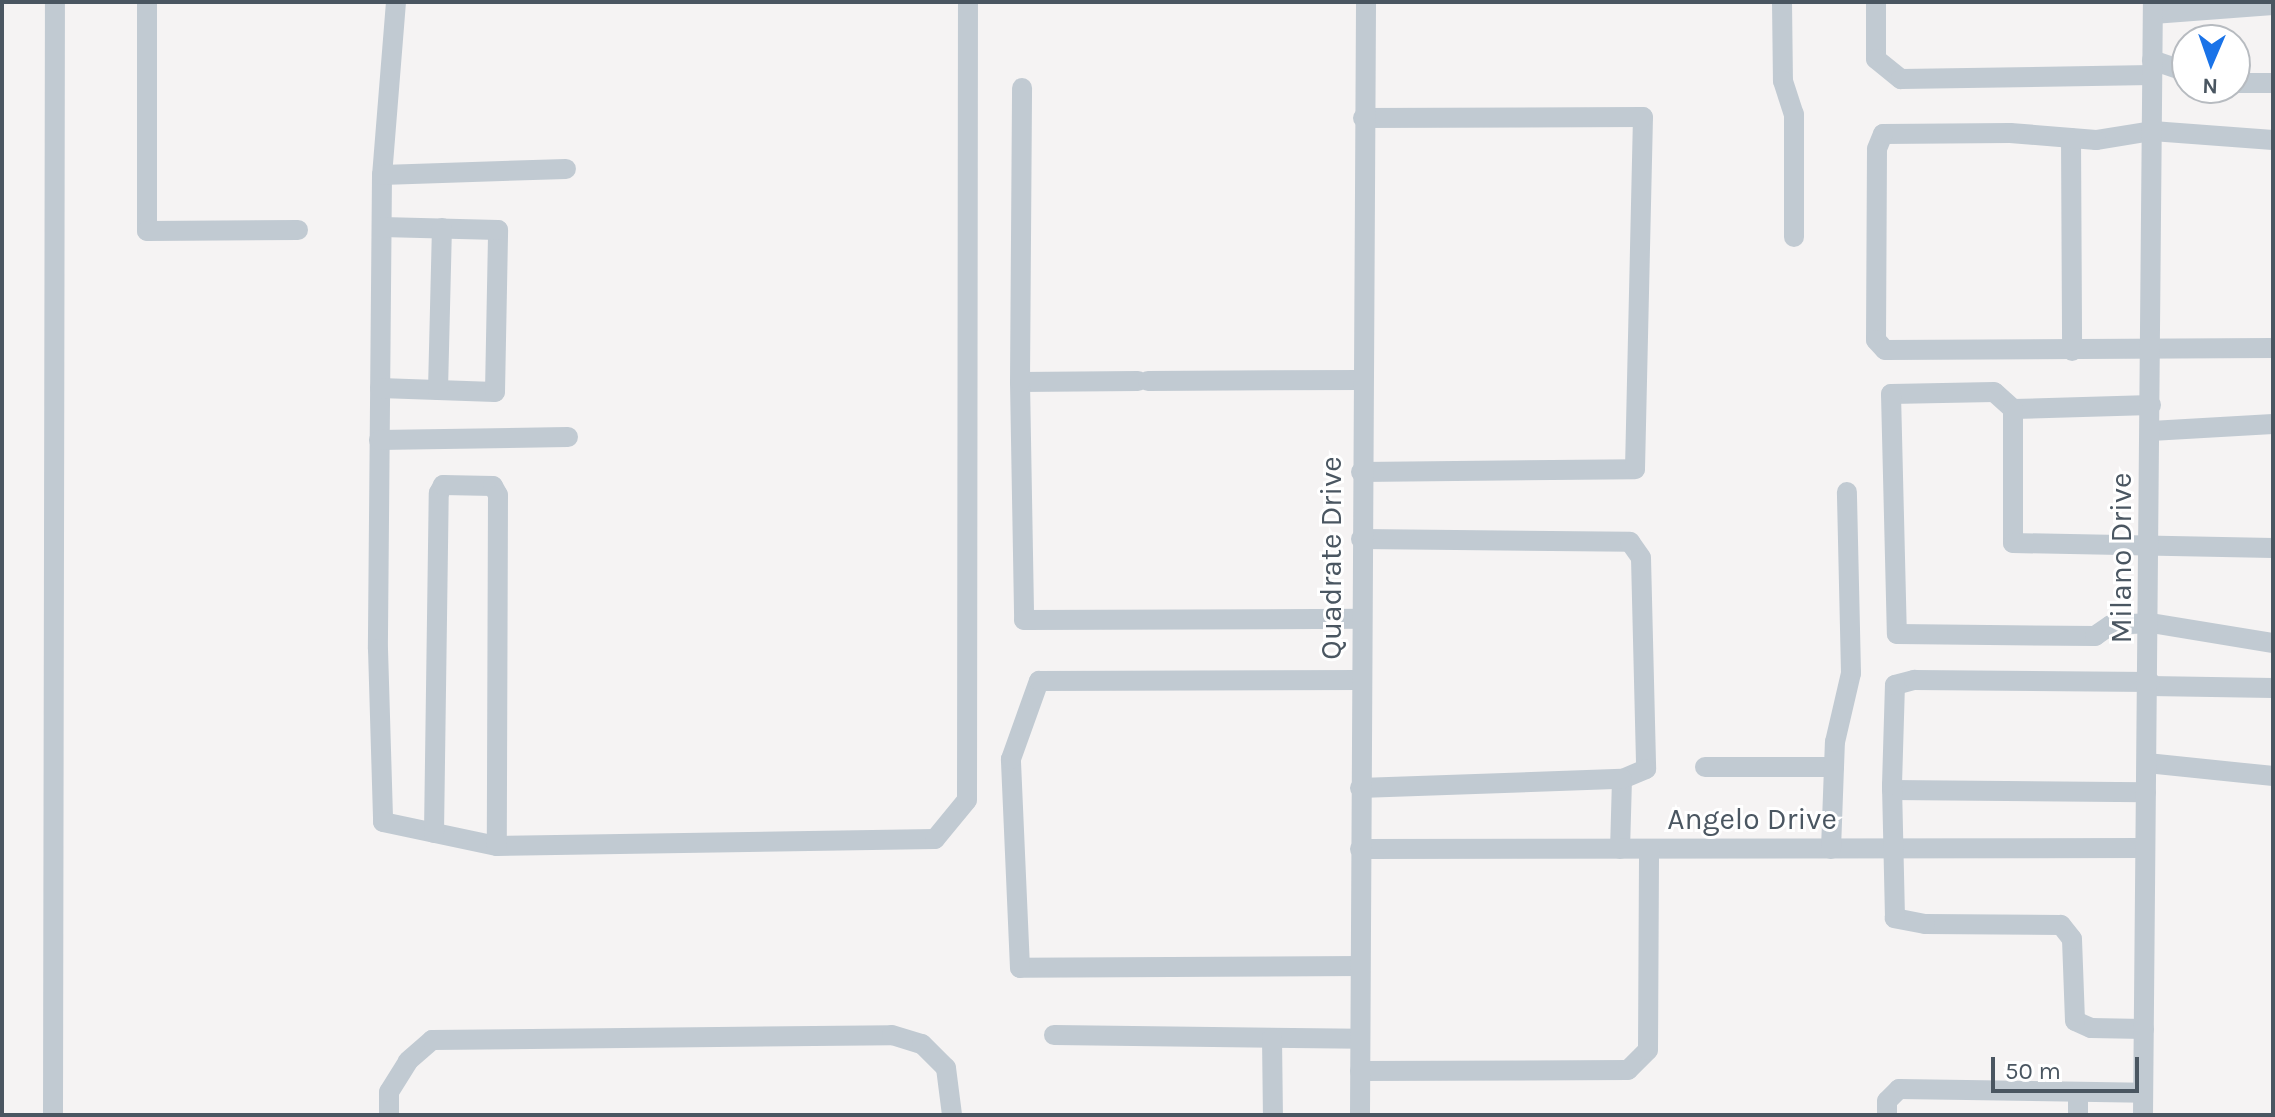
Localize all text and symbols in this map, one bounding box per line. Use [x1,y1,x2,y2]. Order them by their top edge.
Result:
north arrow [2171,24,2251,104]
text: N [2202,73,2219,99]
street label: Quadrate Drive [1313,456,1349,660]
street label: Milano Drive [2103,473,2139,643]
street label: Angelo Drive [1667,801,1837,837]
scale bar [1995,1041,2143,1091]
text: 50 m [2005,1057,2061,1085]

